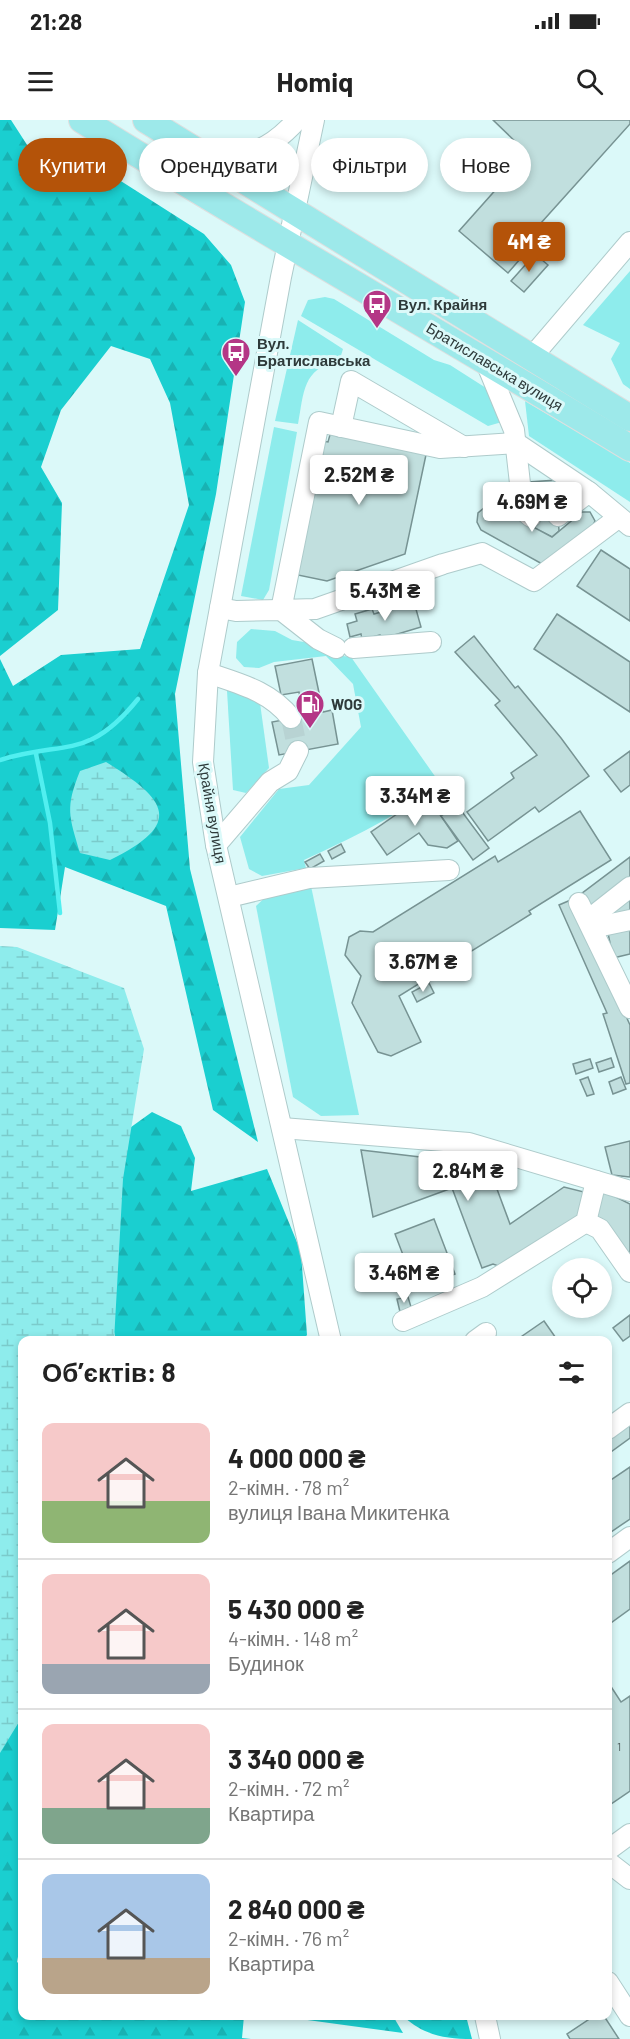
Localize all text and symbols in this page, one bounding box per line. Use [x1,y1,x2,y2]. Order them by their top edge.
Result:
text: 21:28 [30,8,82,34]
icon: menu [24,65,57,98]
text: Homiq [277,65,353,97]
icon: search [573,65,606,98]
chip: Купити [18,138,127,192]
chip: Орендувати [139,138,299,192]
chip: Фільтри [311,138,428,192]
chip: Нове [440,138,531,192]
pin: 4M ₴ [493,222,565,273]
text: 4M ₴ [507,229,551,253]
bus stop icon: Вул. Крайня [361,288,393,330]
place label: Вул. Крайня [398,295,487,313]
street label: Братиславська вулиця [423,318,567,414]
place label: Вул. Братиславська [257,334,371,369]
bus stop icon: Вул. Братиславська [220,336,252,378]
pin: 2.52M ₴ [304,455,414,506]
text: 2.52M ₴ [324,462,394,486]
pin: 4.69M ₴ [477,482,587,533]
text: 4.69M ₴ [497,489,567,513]
pin: 5.43M ₴ [330,571,440,622]
text: 5.43M ₴ [350,578,420,602]
fuel station icon: WOG [294,688,326,730]
place label: WOG [331,695,362,713]
street label: Крайня вулиця [195,761,231,865]
pin: 3.34M ₴ [360,776,470,827]
text: 3.34M ₴ [380,783,450,807]
pin: 3.67M ₴ [368,942,478,993]
text: 3.67M ₴ [389,949,457,973]
pin: 2.84M ₴ [413,1151,523,1202]
text: 2.84M ₴ [432,1158,504,1182]
pin: 3.46M ₴ [349,1253,459,1304]
map controls [552,1258,612,1318]
button: locate [552,1258,612,1318]
text: 3.46M ₴ [369,1260,439,1284]
text: Об’єктів: 8 [42,1356,176,1387]
icon: filters [555,1356,588,1389]
text: 4 000 000 ₴ [228,1442,366,1473]
icon: home [90,1447,162,1519]
text: 2-кімн. · 78 m² [228,1475,349,1499]
text: вулиця Івана Микитенка [228,1500,449,1524]
text: 5 430 000 ₴ [228,1593,364,1624]
icon: home [90,1598,162,1670]
text: 4-кімн. · 148 m² [228,1626,358,1650]
text: Будинок [228,1651,304,1675]
house number: 1 [617,1739,621,1753]
text: 3 340 000 ₴ [228,1743,364,1774]
icon: home [90,1748,162,1820]
text: 2-кімн. · 72 m² [228,1776,350,1800]
text: Квартира [228,1801,314,1825]
text: 2 840 000 ₴ [228,1893,365,1924]
icon: home [90,1898,162,1970]
text: 2-кімн. · 76 m² [228,1926,349,1950]
text: Квартира [228,1951,314,1975]

